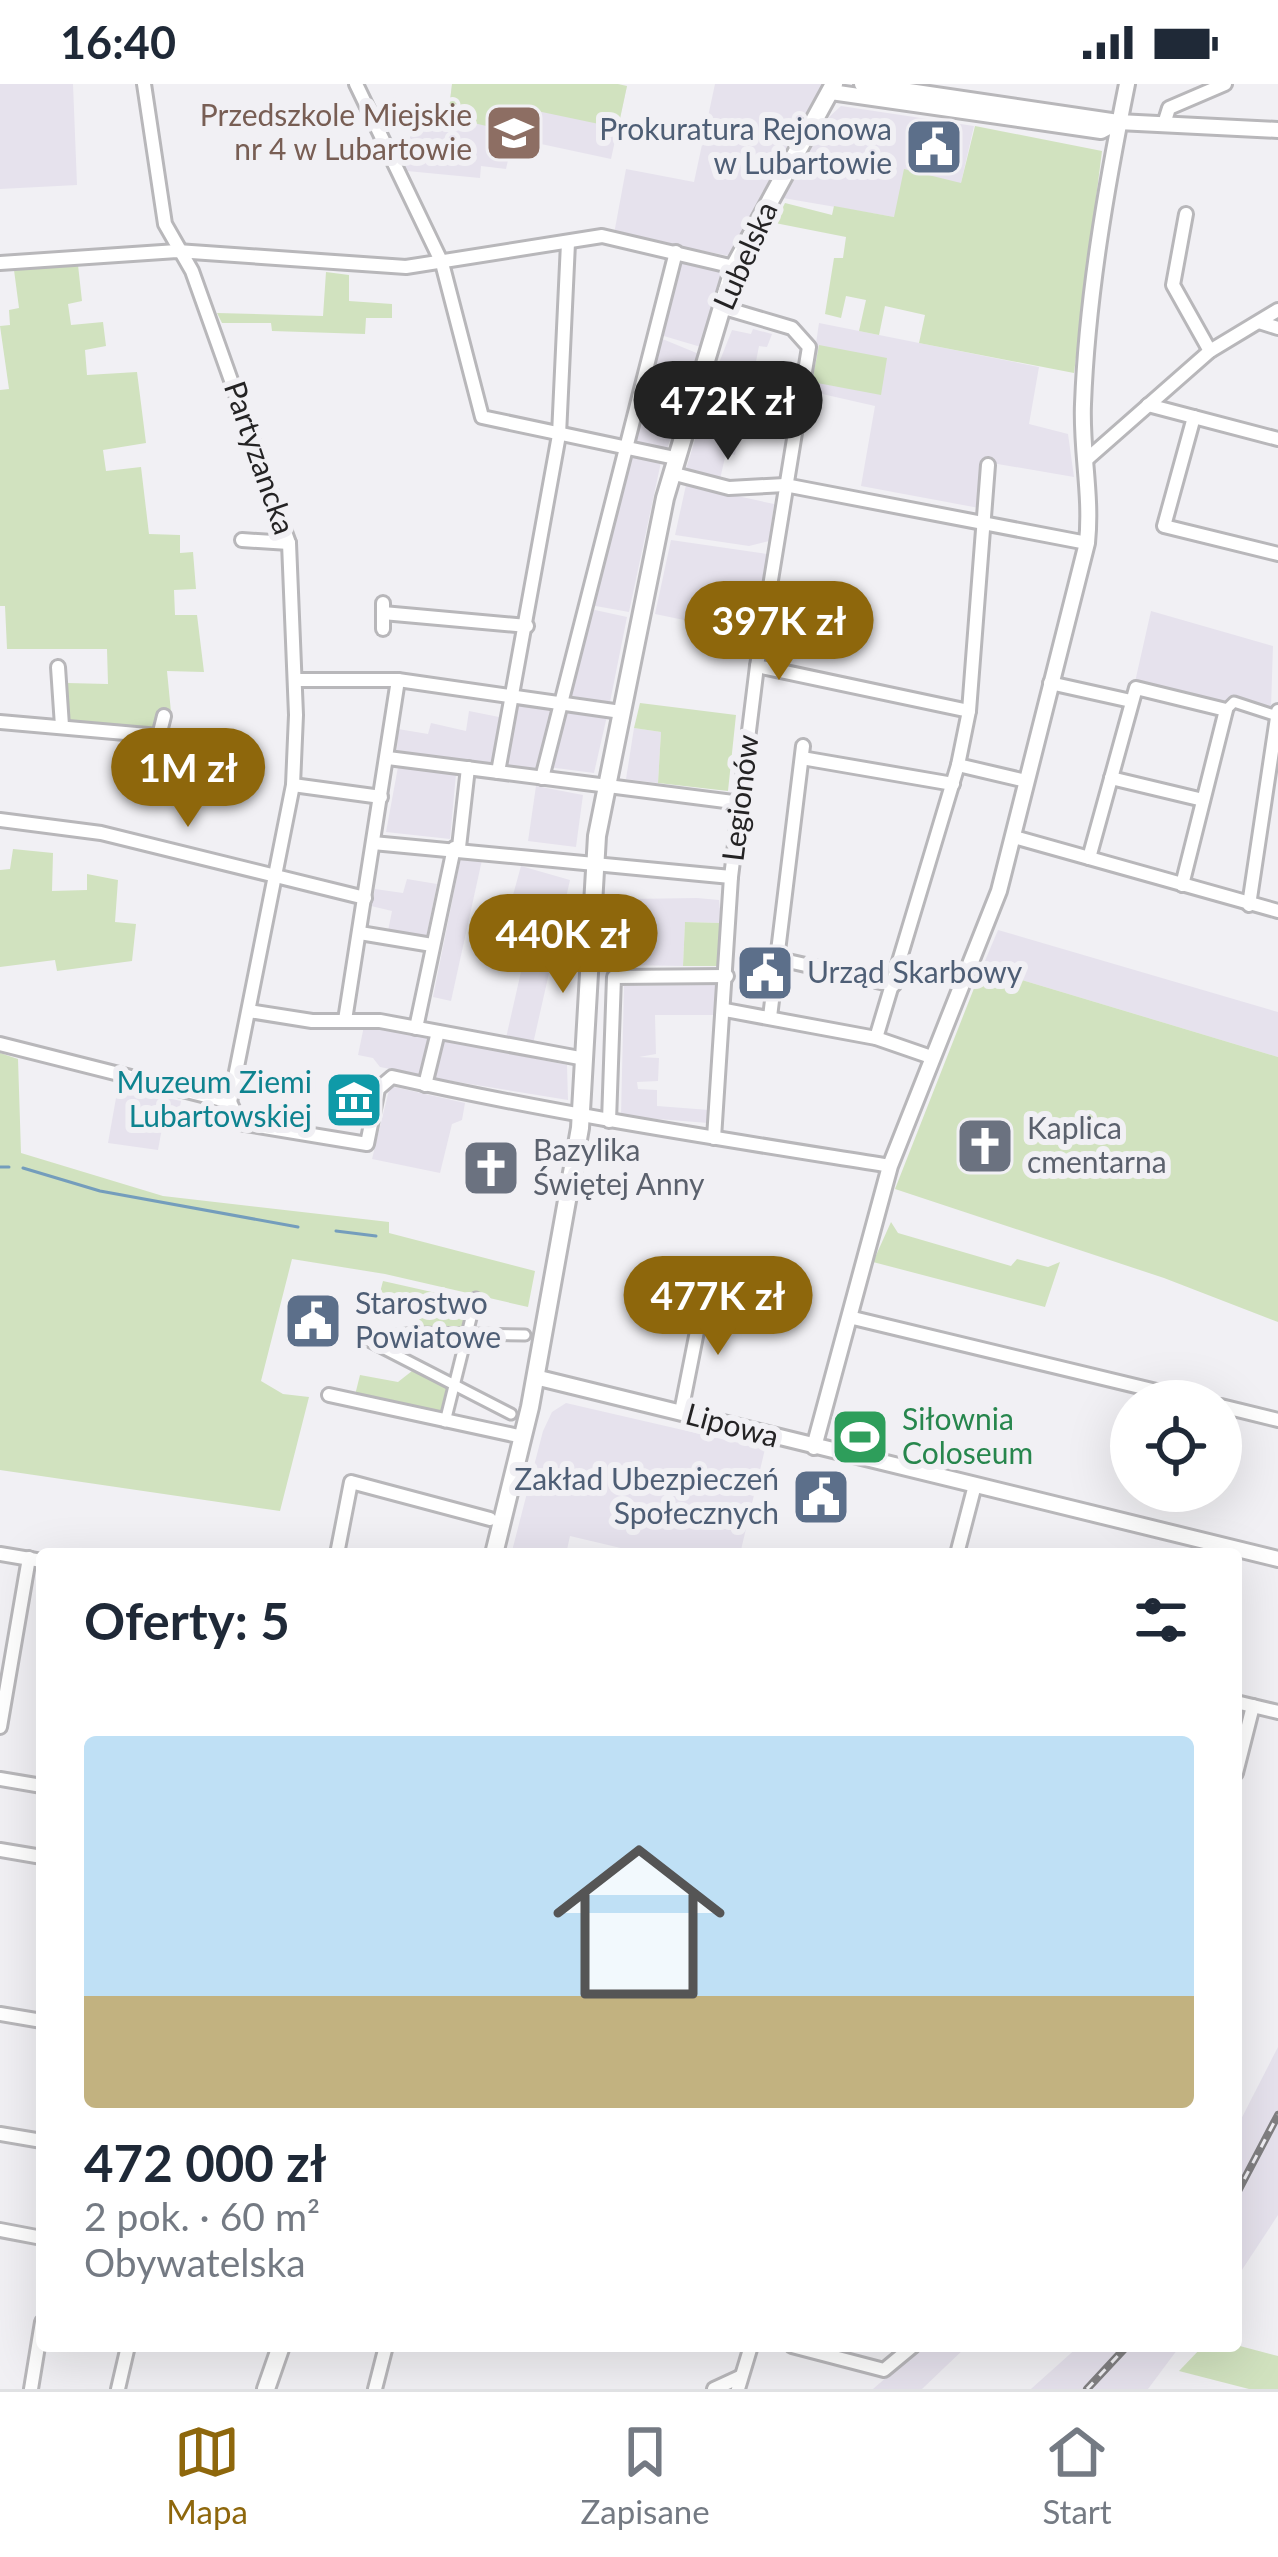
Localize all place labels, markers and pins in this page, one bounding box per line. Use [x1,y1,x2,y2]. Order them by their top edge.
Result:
place label: Przedszkole Miejskie nr 4 w Lubartowie [200,96,472,166]
school or university icon: Przedszkole Miejskie nr 4 w Lubartowie [483,102,545,164]
place label: Prokuratura Rejonowa w Lubartowie [599,110,892,180]
public building icon: Prokuratura Rejonowa w Lubartowie [903,116,965,178]
pin: 472K zł [617,361,839,463]
pin: 397K zł [668,581,890,683]
pin: 1M zł [104,728,272,830]
pin: 440K zł [452,894,674,996]
public building icon: Urząd Skarbowy [734,942,796,1004]
place label: Urząd Skarbowy [807,953,1023,989]
place label: Muzeum Ziemi Lubartowskiej [117,1063,312,1133]
museum icon: Muzeum Ziemi Lubartowskiej [323,1069,385,1131]
place label: Kaplica cmentarna [1027,1109,1167,1179]
church icon: Kaplica cmentarna [954,1115,1016,1177]
place label: Bazylika Świętej Anny [533,1131,705,1201]
church icon: Bazylika Świętej Anny [460,1137,522,1199]
pin: 477K zł [607,1256,829,1358]
place label: Starostwo Powiatowe [355,1284,501,1354]
public building icon: Starostwo Powiatowe [282,1290,344,1352]
place label: Siłownia Coloseum [902,1400,1033,1470]
sports icon: Siłownia Coloseum [829,1406,891,1468]
place label: Zakład Ubezpieczeń Społecznych [514,1460,779,1530]
public building icon: Zakład Ubezpieczeń Społecznych [790,1466,852,1528]

